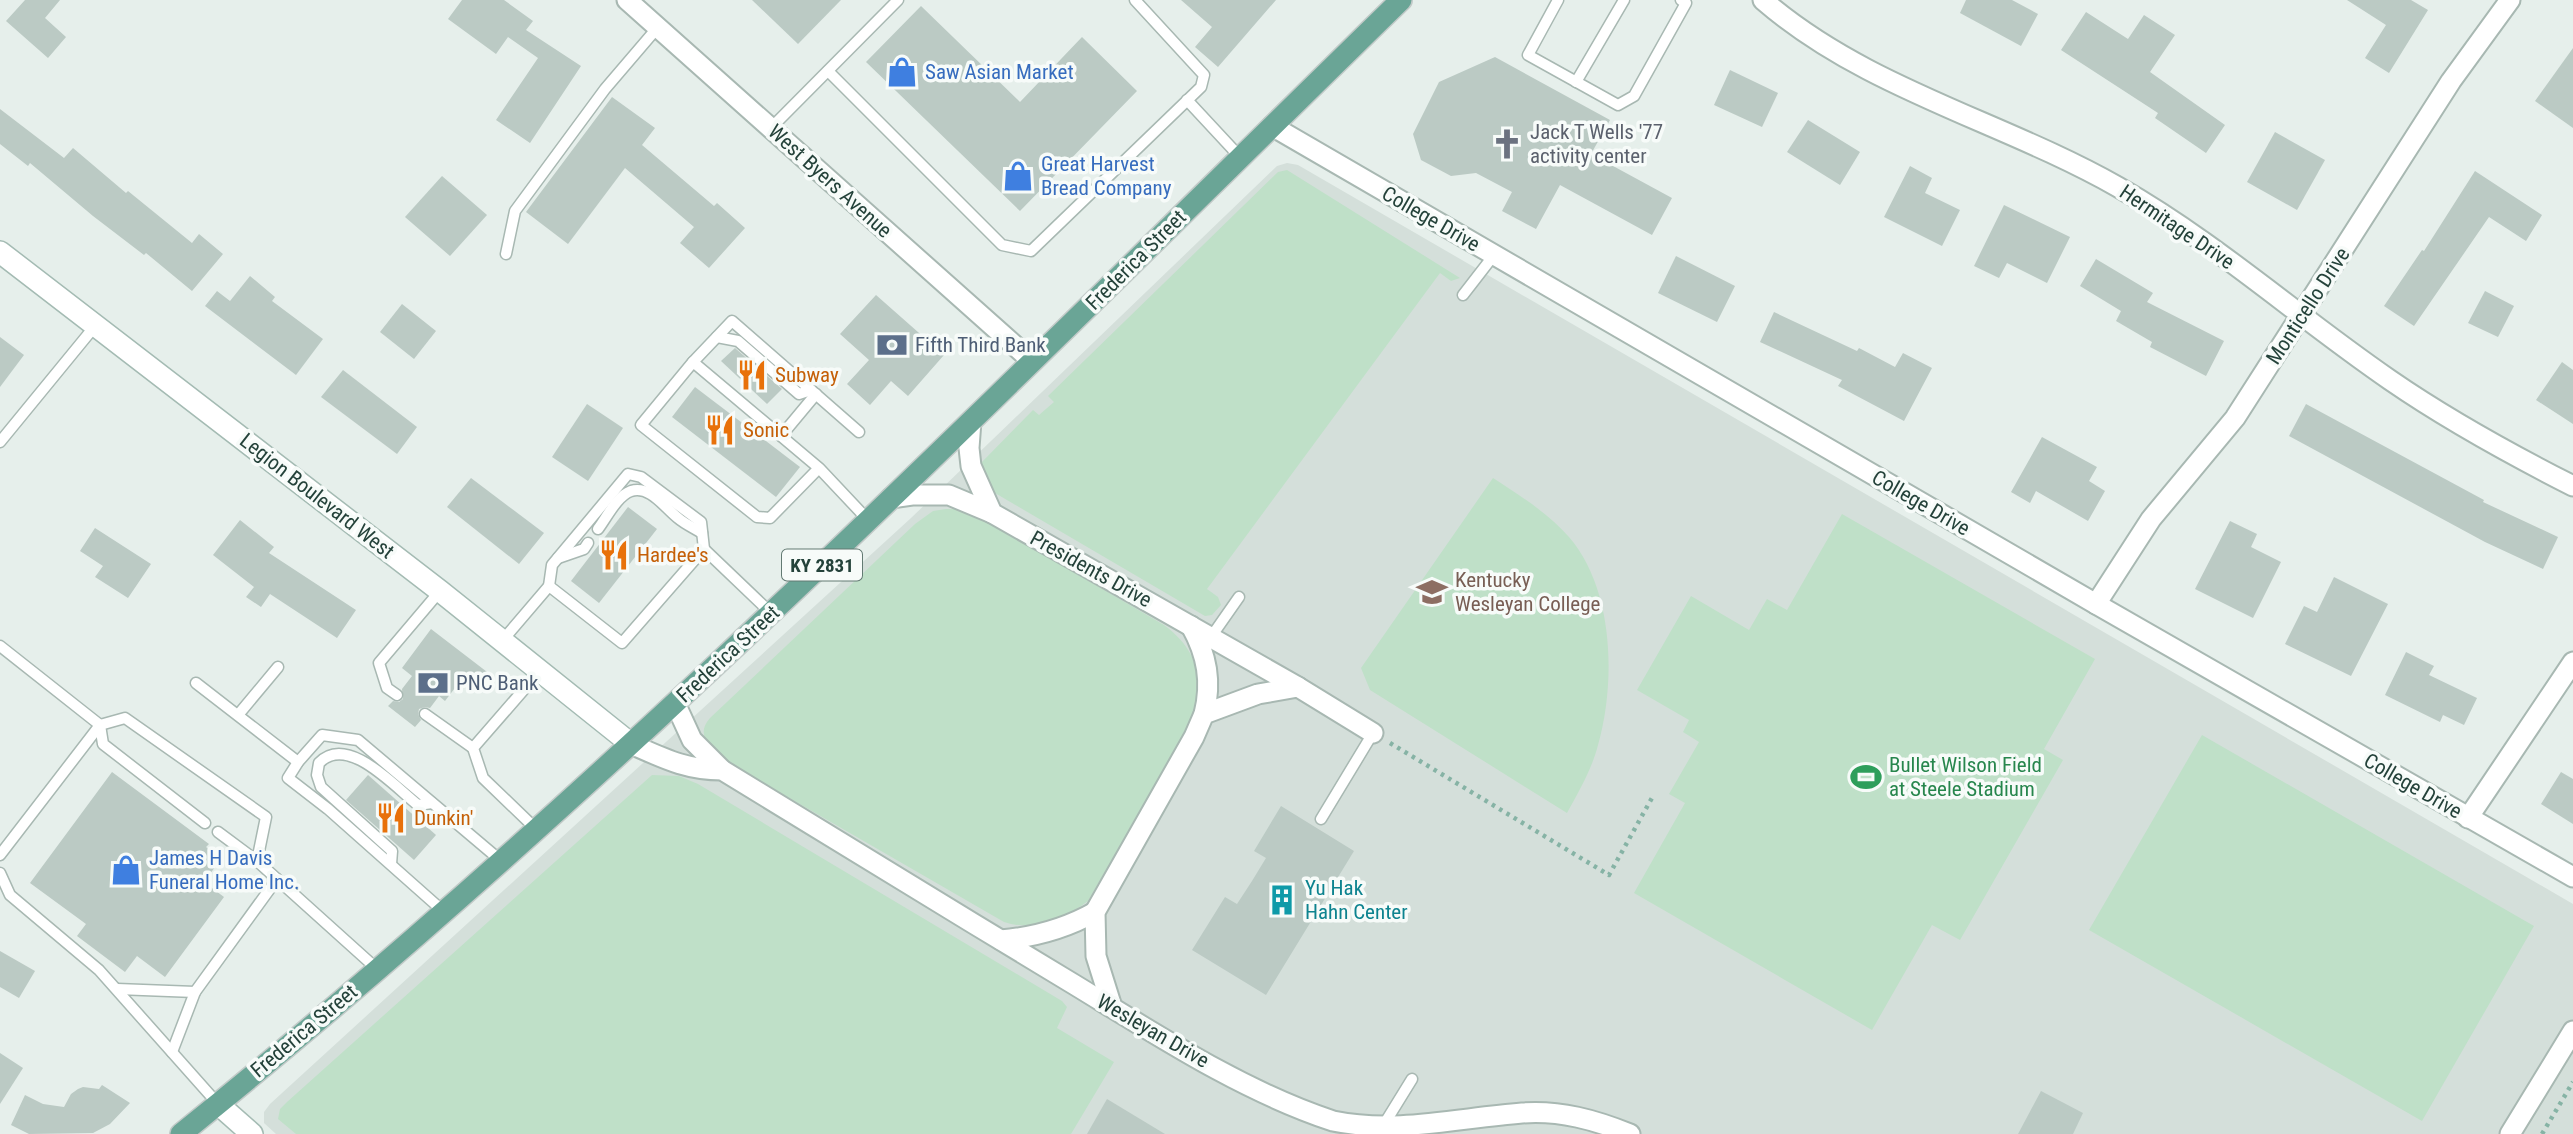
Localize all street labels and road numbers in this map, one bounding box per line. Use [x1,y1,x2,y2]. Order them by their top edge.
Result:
street label: West Byers Avenue [764,119,897,243]
street label: Hermitage Drive [2115,180,2239,274]
street label: College Drive [1378,181,1484,257]
street label: Frederica Street [1081,205,1191,315]
street label: Monticello Drive [2261,243,2355,369]
street label: Legion Boulevard West [235,428,399,564]
street label: College Drive [1868,465,1974,541]
street label: Presidents Drive [1026,526,1156,612]
road number: KY 2831 [782,550,862,580]
street label: Frederica Street [672,600,784,708]
street label: College Drive [2360,748,2466,824]
street label: Frederica Street [246,980,362,1082]
street label: Wesleyan Drive [1093,989,1213,1073]

